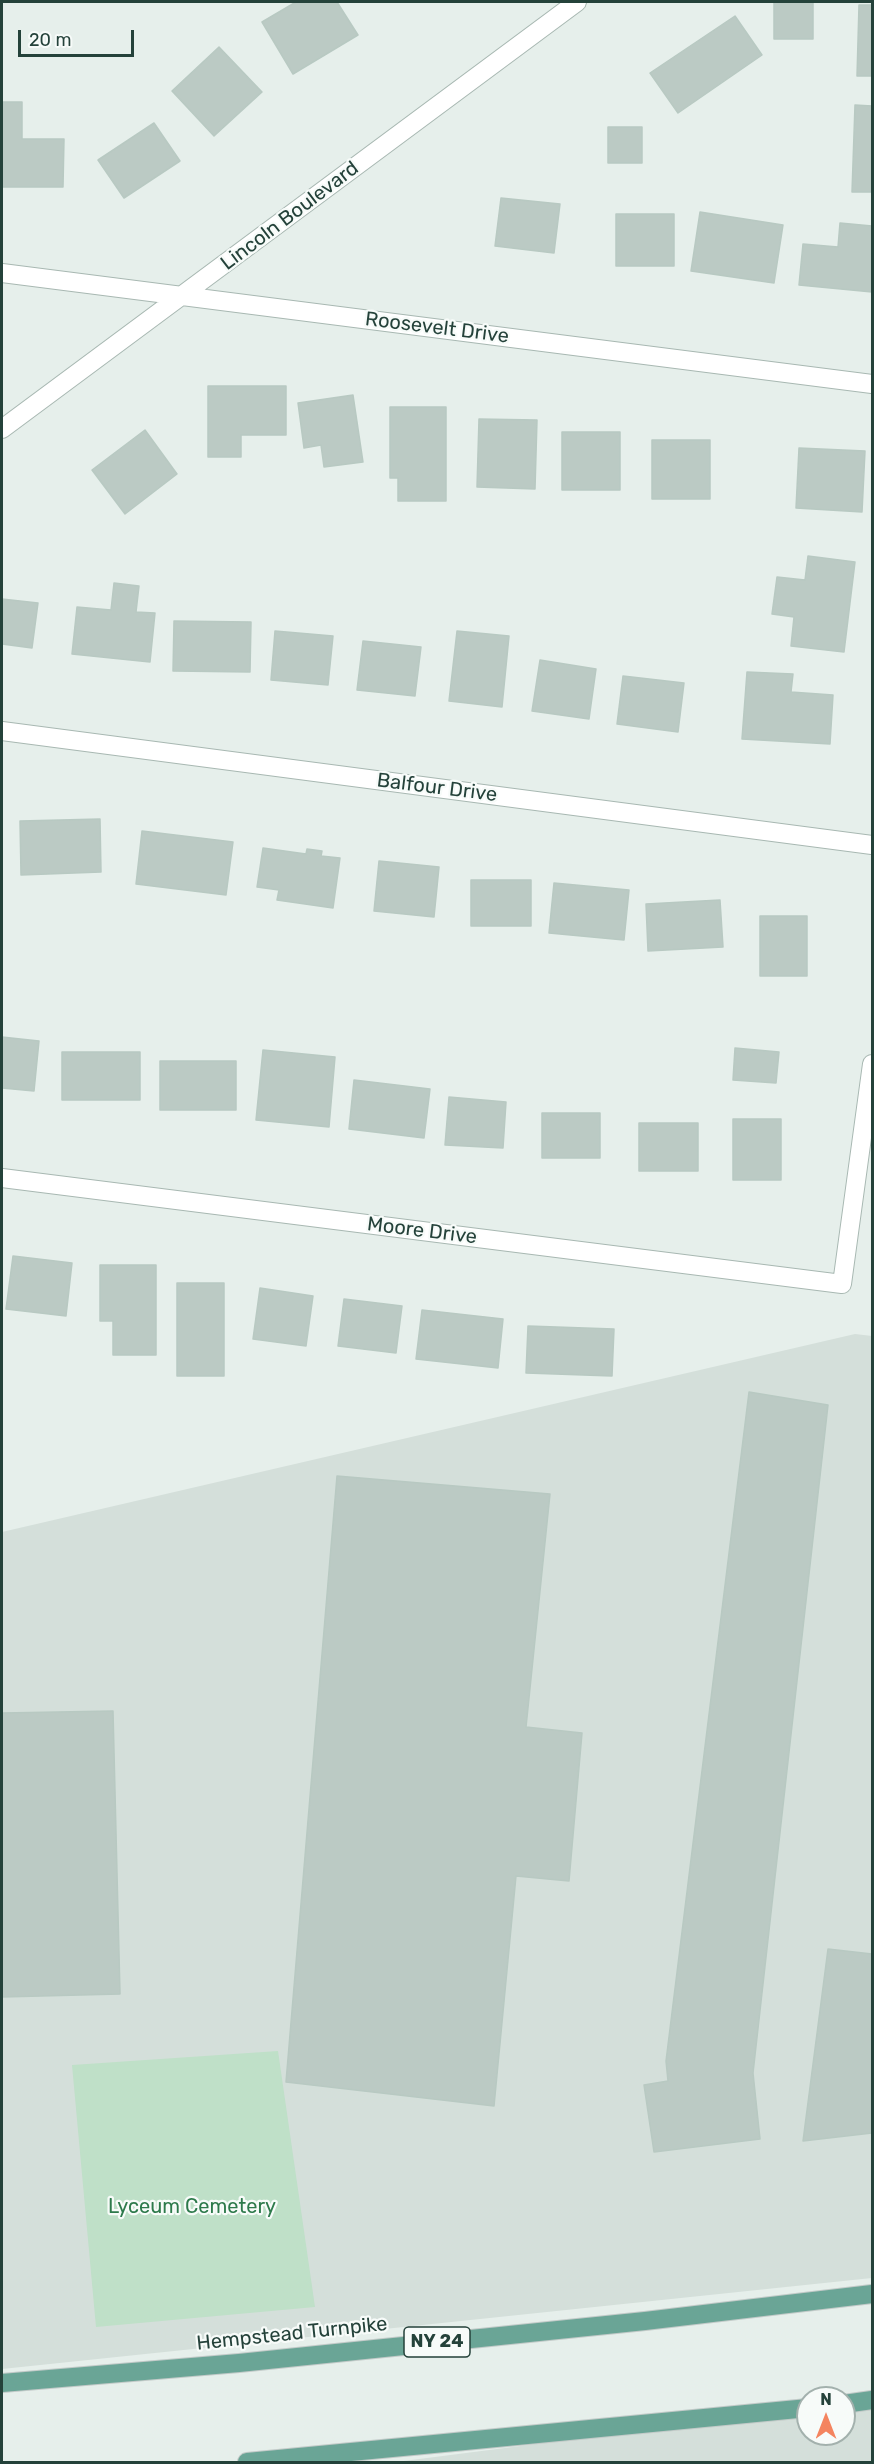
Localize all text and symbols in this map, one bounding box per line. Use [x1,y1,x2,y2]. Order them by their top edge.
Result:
scale bar [21,18,136,56]
text: 20 m [29,29,71,51]
street label: Lincoln Boulevard [216,156,364,276]
street label: Roosevelt Drive [364,307,510,349]
street label: Balfour Drive [376,769,498,807]
street label: Moore Drive [366,1212,478,1250]
park label: Lyceum Cemetery [108,2195,276,2219]
street label: Hempstead Turnpike [195,2312,389,2356]
road number: NY 24 [404,2327,470,2357]
north arrow [796,2386,856,2446]
text: N [820,2390,832,2409]

